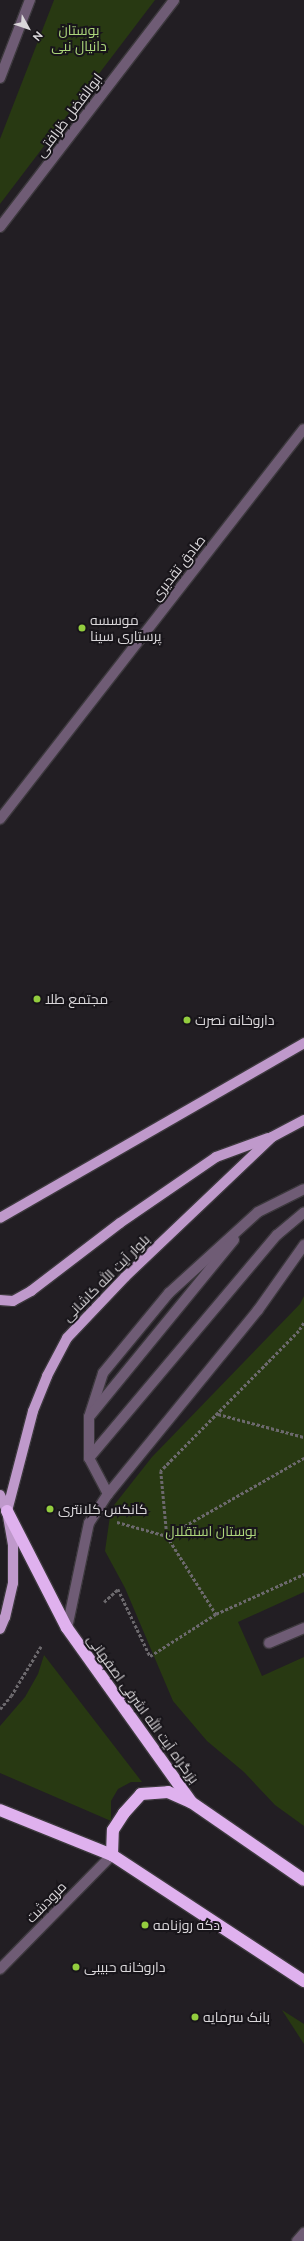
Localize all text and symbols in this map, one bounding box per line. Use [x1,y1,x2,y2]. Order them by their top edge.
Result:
north arrow [8,8,48,48]
park label: بوستان دانیال نبی [51,22,107,54]
text: N [30,29,45,43]
street label: ابوالفضل ظرافتی [32,70,106,160]
street label: صادق تقدیری [147,532,209,604]
place label: موسسه پرستاری سینا [90,612,161,644]
marker: موسسه پرستاری سینا [77,623,87,633]
place label: مجتمع طلا [45,991,108,1007]
marker: مجتمع طلا [32,994,42,1004]
place label: داروخانه نصرت [195,1012,275,1028]
marker: داروخانه نصرت [182,1015,192,1025]
street label: بلوار آیت الله کاشانی [59,1231,153,1325]
place label: کانکس کلانتری [58,1501,148,1517]
marker: کانکس کلانتری [45,1504,55,1514]
park label: بوستان استقلال [165,1523,257,1539]
street label: بزرگراه آیت الله اشرفی اصفهانی [83,1631,203,1787]
street label: مرودشت [22,1878,70,1926]
place label: دکه روزنامه [153,1917,220,1933]
marker: دکه روزنامه [140,1920,150,1930]
place label: داروخانه حبیبی [84,1959,166,1975]
marker: داروخانه حبیبی [71,1962,81,1972]
place label: بانک سرمایه [203,2009,270,2025]
marker: بانک سرمایه [190,2012,200,2022]

